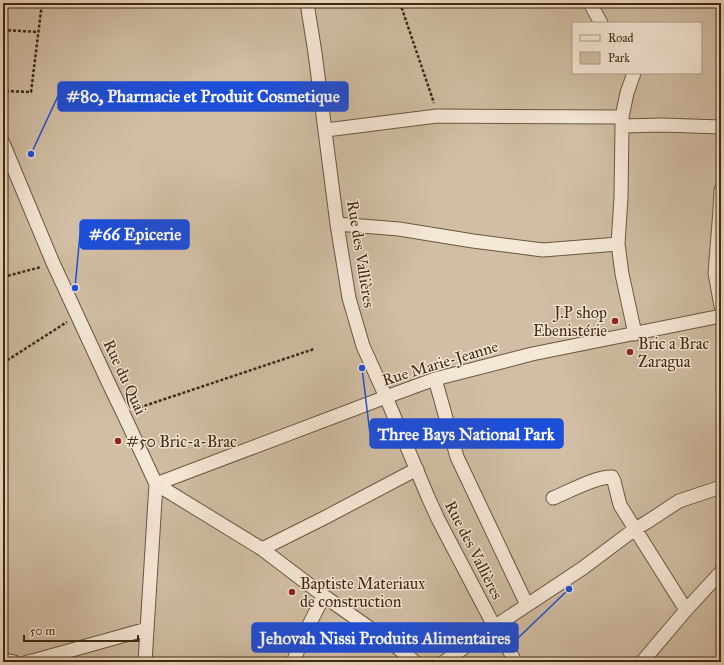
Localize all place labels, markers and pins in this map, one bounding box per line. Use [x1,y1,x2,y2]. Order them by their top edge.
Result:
callout: #80, Pharmacie et Produit Cosmetique [58,82,348,111]
callout: #66 Epicerie [80,220,189,249]
place label: J.P shop Ebenistérie [533,303,607,340]
marker: J.P shop Ebenistérie [610,316,620,326]
place label: Bric a Brac Zaragua [638,334,710,372]
marker: Bric a Brac Zaragua [625,347,635,357]
callout: Three Bays National Park [370,419,563,448]
place label: #50 Bric-a-Brac [126,432,237,451]
marker: #50 Bric-a-Brac [113,436,123,446]
place label: Baptiste Materiaux de construction [300,574,425,611]
marker: Baptiste Materiaux de construction [287,587,297,597]
callout: Jehovah Nissi Produits Alimentaires [252,623,518,652]

